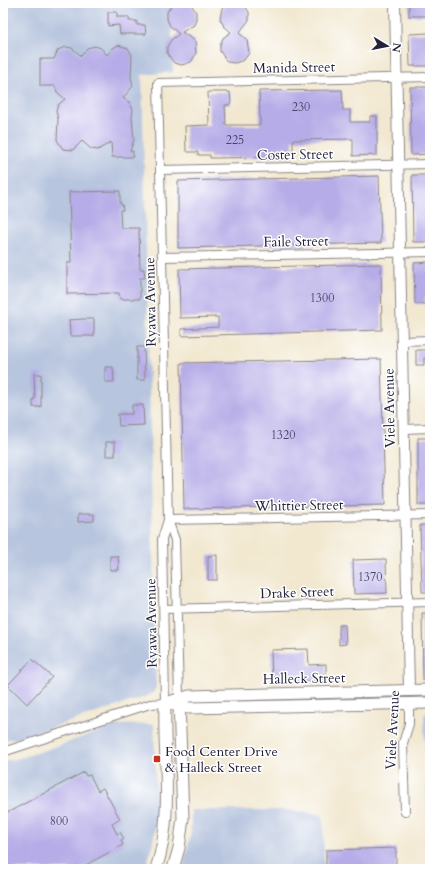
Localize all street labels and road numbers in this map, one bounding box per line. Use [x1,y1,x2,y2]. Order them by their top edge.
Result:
street label: Manida Street [253,57,336,78]
street label: Coster Street [257,144,334,165]
street label: Faile Street [263,231,329,252]
street label: Ryawa Avenue [140,257,161,347]
street label: Viele Avenue [379,368,400,448]
street label: Whittier Street [253,495,344,516]
street label: Ryawa Avenue [141,578,162,668]
street label: Drake Street [260,582,335,603]
street label: Halleck Street [263,668,346,689]
street label: Viele Avenue [381,690,404,770]

